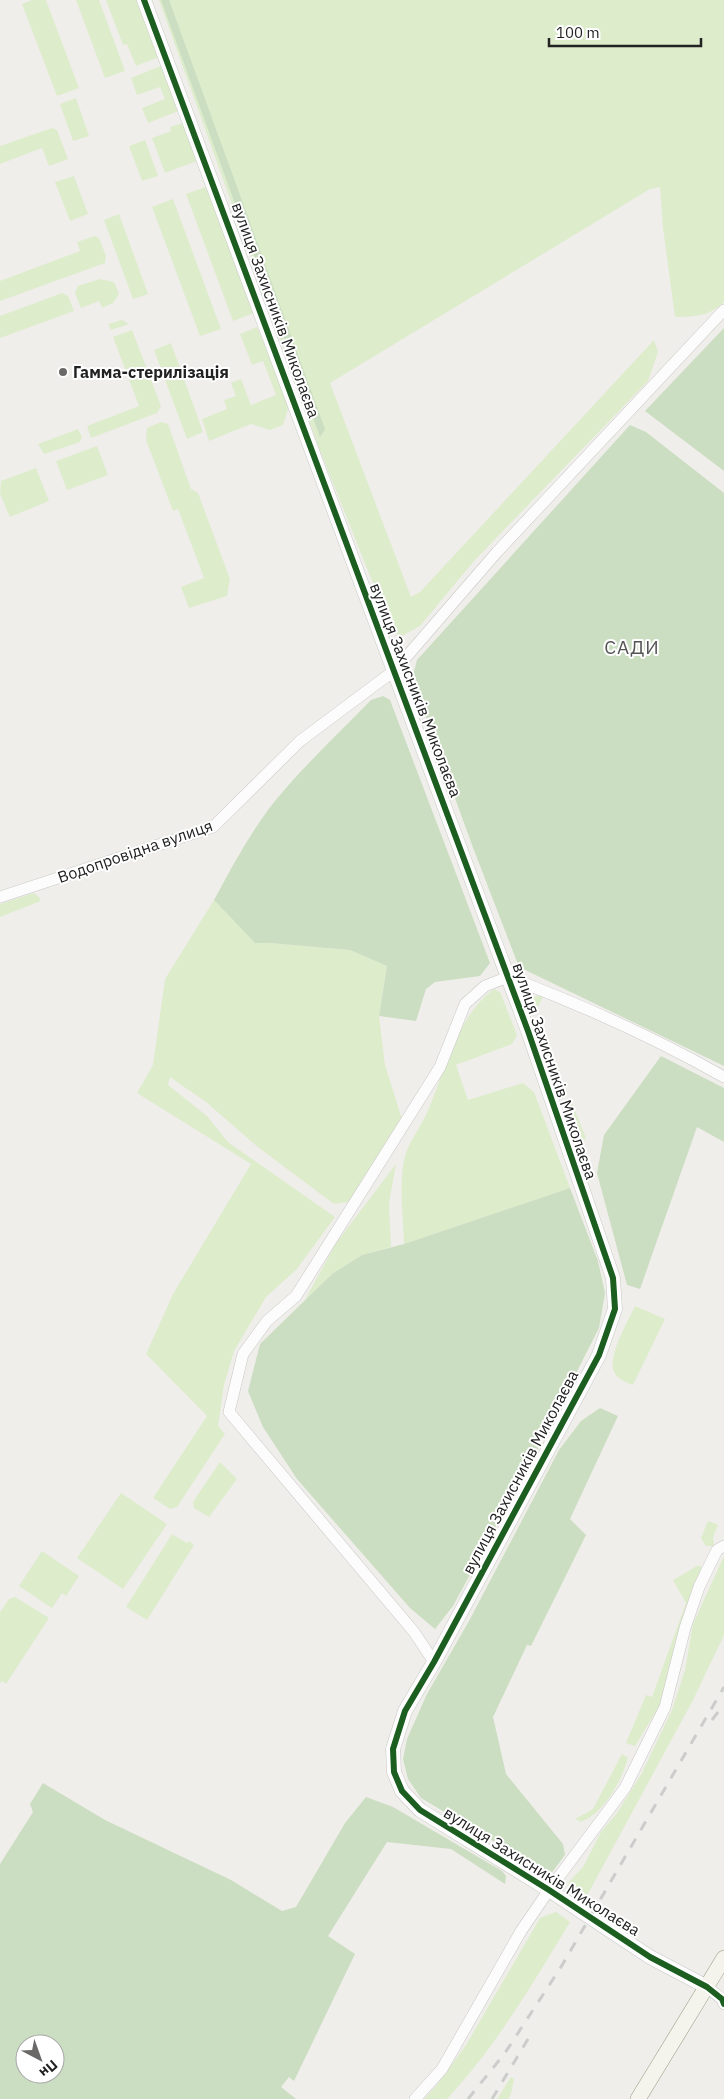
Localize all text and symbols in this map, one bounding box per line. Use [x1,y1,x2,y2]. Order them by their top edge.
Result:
scale bar [549,15,702,47]
text: 100 m [556,23,600,42]
street label: вулиця Захисників Миколаєва [228,199,325,421]
place label: Гамма-стерилізація [73,362,229,382]
marker: Гамма-стерилізація [57,366,69,378]
street label: вулиця Захисників Миколаєва [366,580,466,800]
district label: САДИ [604,635,660,659]
street label: Водопровідна вулиця [55,815,215,887]
street label: вулиця Захисників Миколаєва [508,960,602,1182]
street label: вулиця Захисників Миколаєва [458,1366,583,1577]
street label: вулиця Захисників Миколаєва [440,1802,644,1940]
north arrow [15,2034,65,2084]
text: Пн [36,2056,61,2082]

